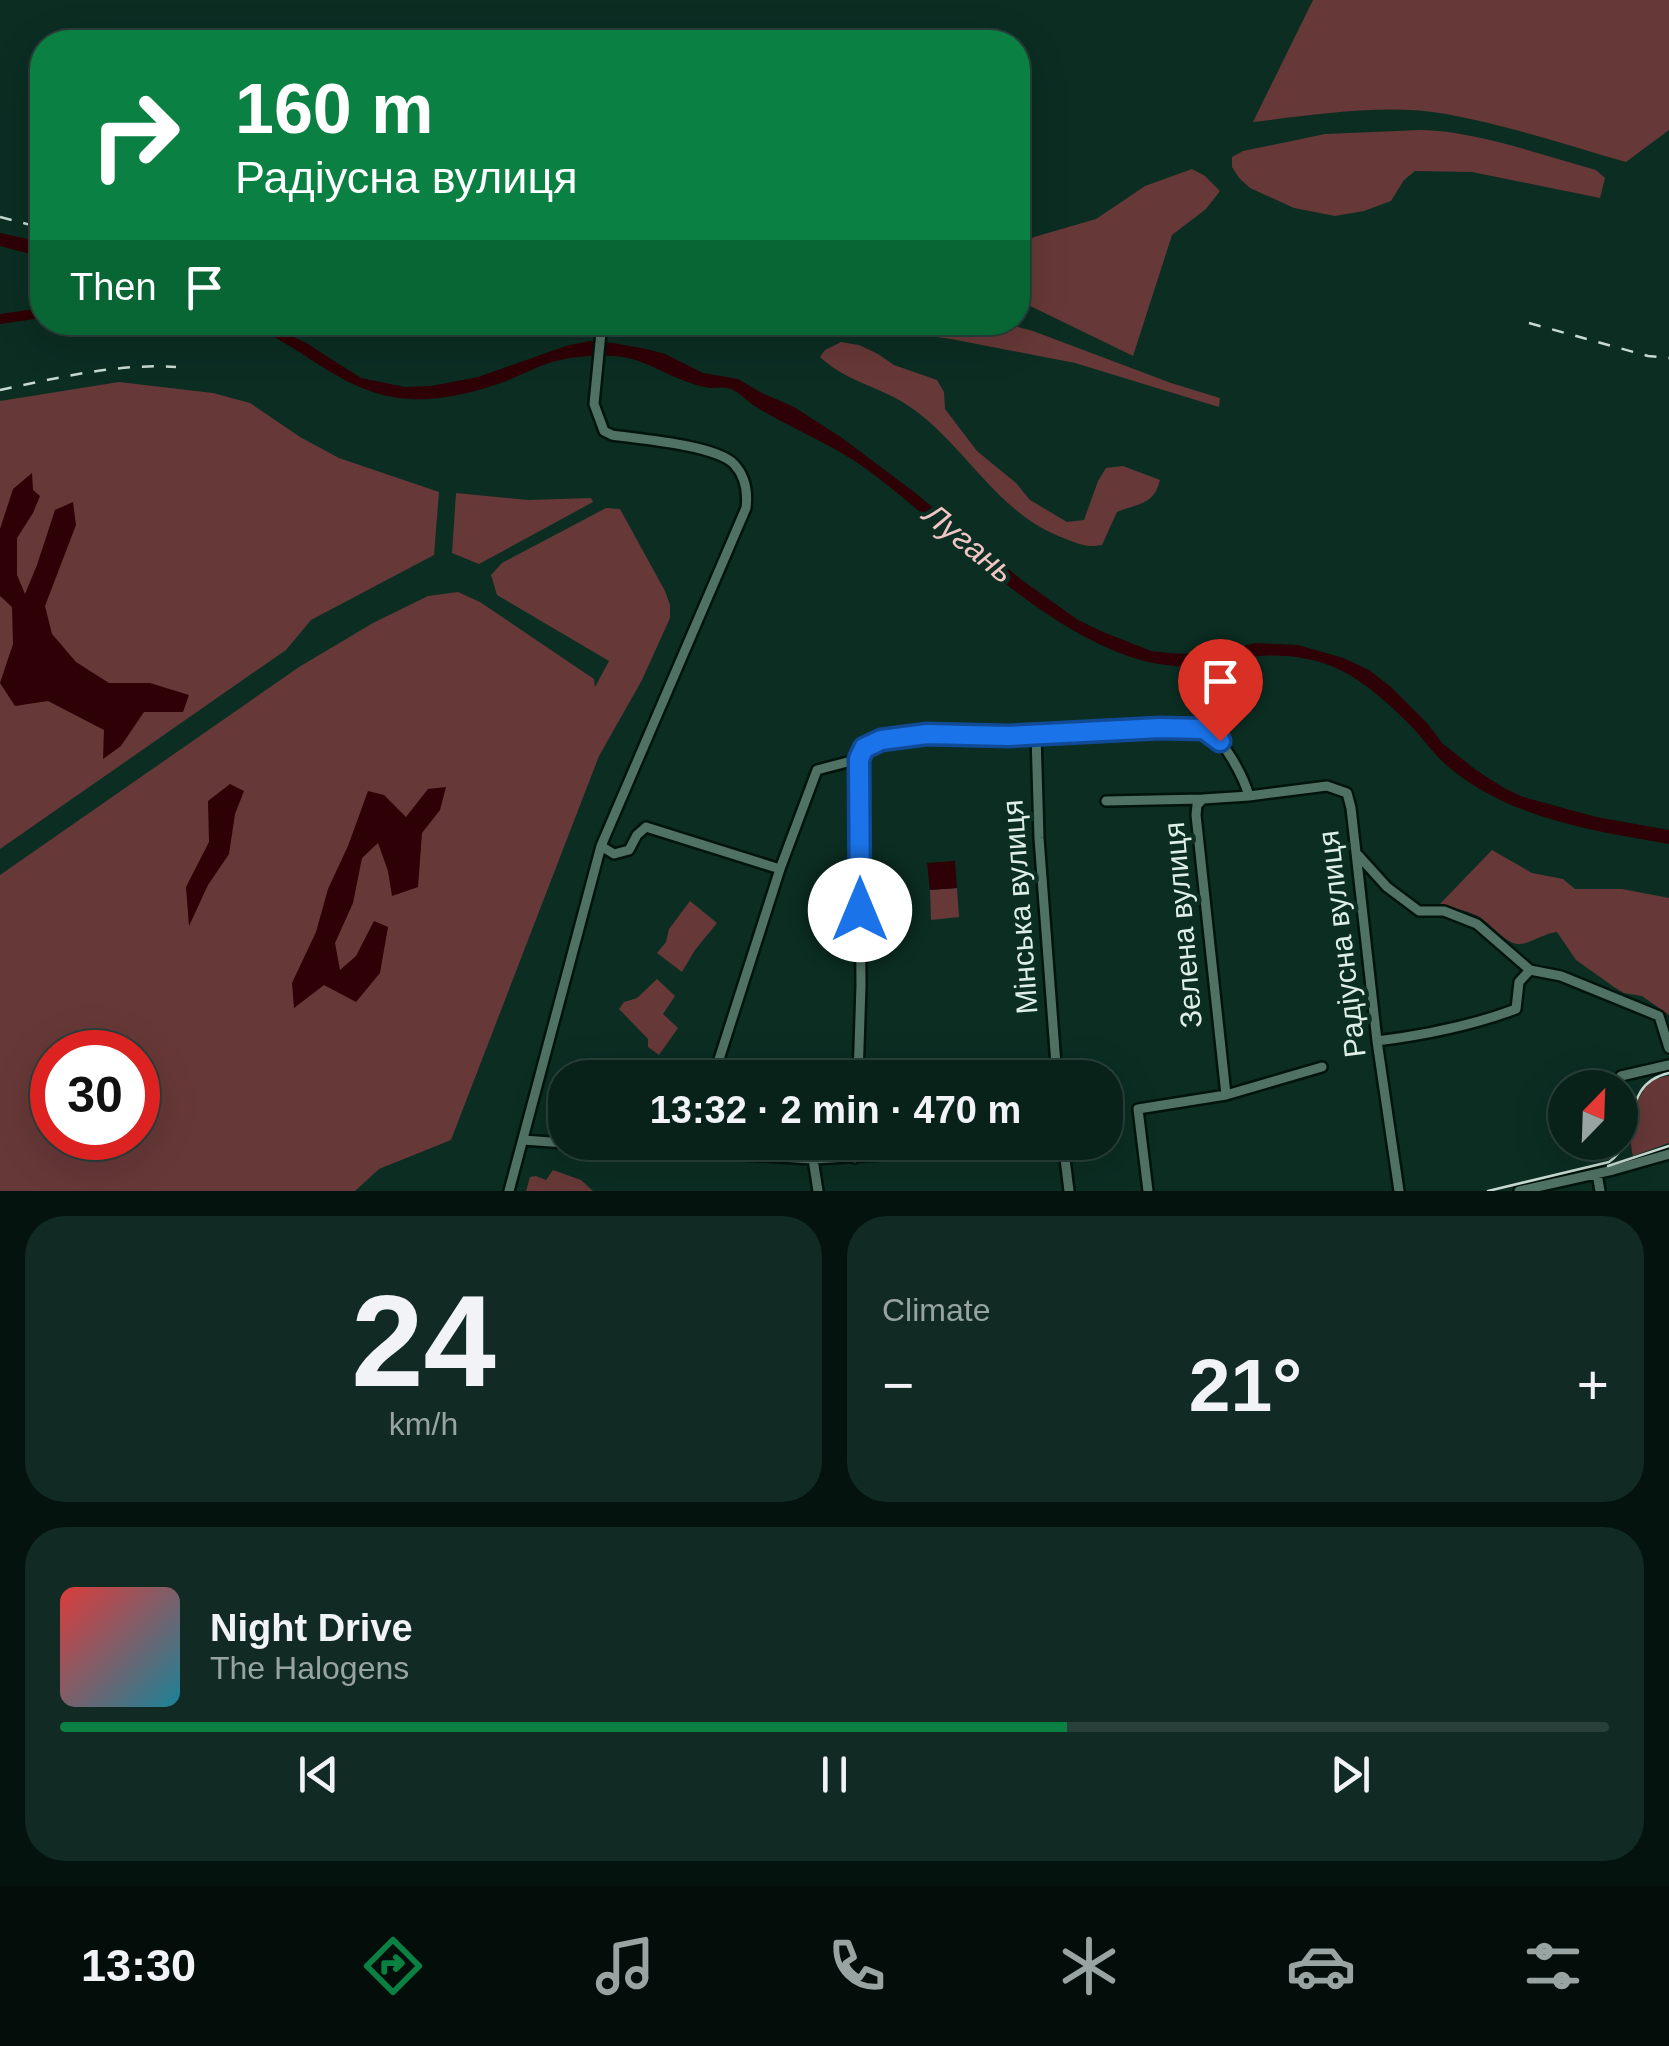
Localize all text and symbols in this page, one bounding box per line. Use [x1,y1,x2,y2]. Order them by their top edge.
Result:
icon: right [70,70,200,200]
text: 160 m [235,70,433,148]
text: Радіусна вулиця [235,152,578,203]
icon: arrive [177,260,232,315]
text: Then [70,266,157,308]
water label: Лугань [915,495,1021,590]
pin [1178,639,1263,742]
icon: arrive [1193,654,1248,709]
street label: Мінська вулиця [996,799,1043,1015]
street label: Зелена вулиця [1157,821,1208,1030]
street label: Радіусна вулиця [1311,829,1372,1059]
position arrow [808,858,912,962]
speed limit sign: 30 [30,1030,160,1160]
north arrow [1548,1070,1638,1160]
map controls [1548,1070,1638,1160]
text: 13:32 · 2 min · 470 m [650,1089,1021,1131]
text: 24 [351,1268,496,1414]
text: Climate [882,1292,990,1328]
text: 21° [1189,1343,1302,1427]
text: − [882,1354,914,1416]
text: + [1577,1354,1609,1416]
text: km/h [389,1406,458,1442]
text: Night Drive [210,1607,413,1649]
text: The Halogens [210,1650,409,1686]
icon: previous [291,1747,346,1802]
icon: pause [807,1747,862,1802]
icon: next [1323,1747,1378,1802]
icon: directions [358,1931,428,2001]
icon: music [590,1931,660,2001]
icon: phone [822,1931,892,2001]
icon: climate [1054,1931,1124,2001]
icon: car [1286,1931,1356,2001]
icon: filters [1518,1931,1588,2001]
text: 13:30 [81,1940,196,1991]

